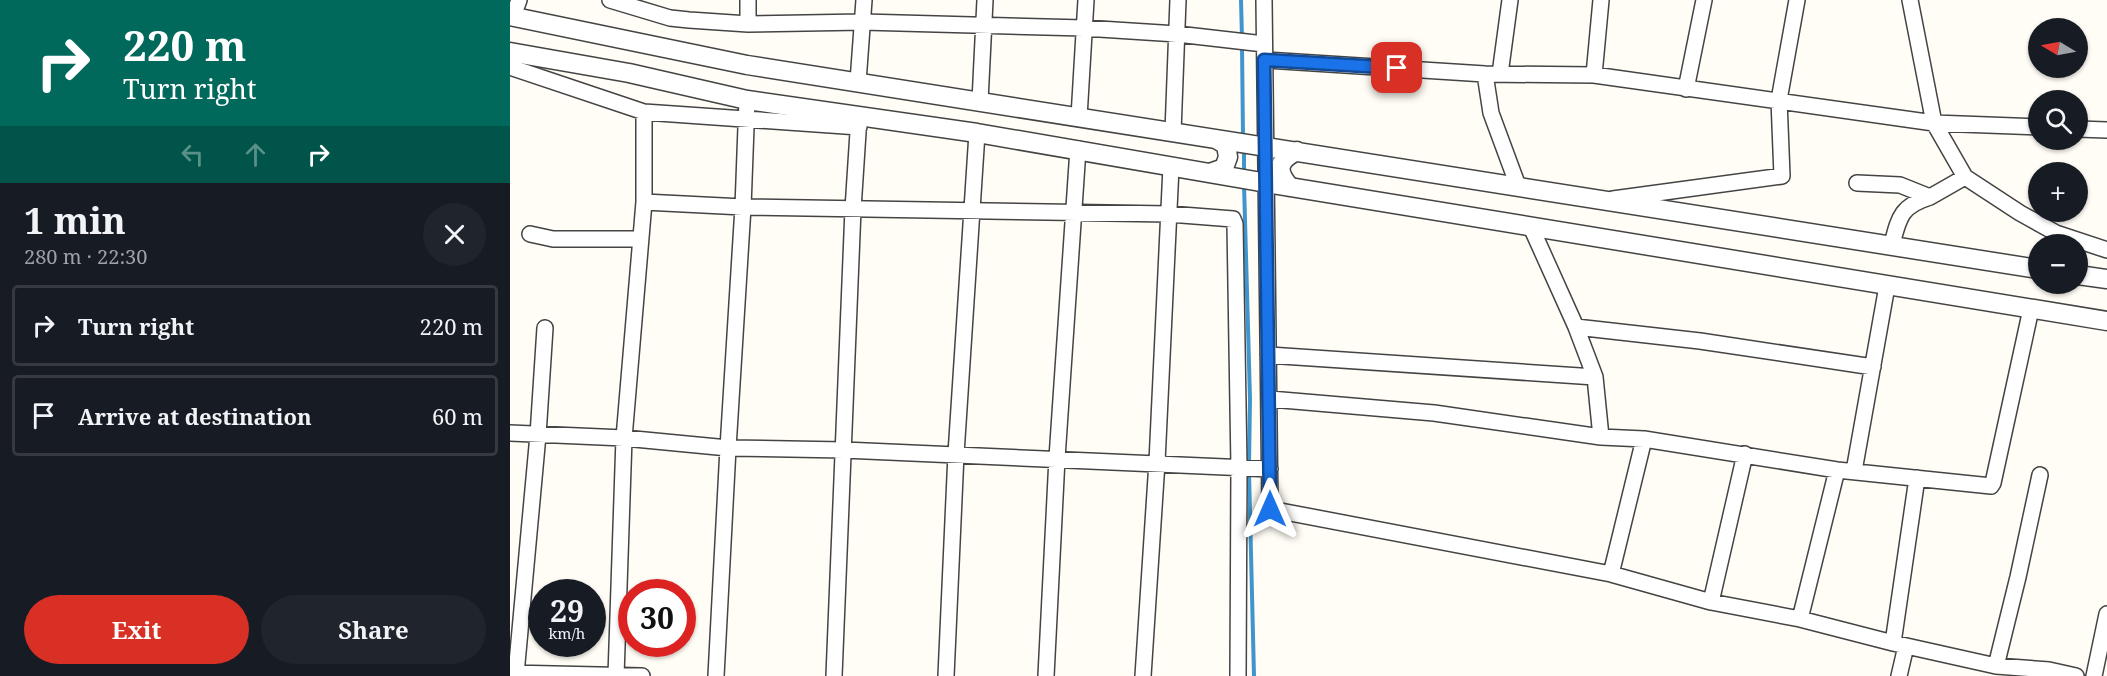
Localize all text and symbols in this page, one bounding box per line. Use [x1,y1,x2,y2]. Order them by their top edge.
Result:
text: 220 m [123,16,247,73]
north arrow [2028,18,2088,78]
map controls [2028,18,2088,294]
icon: right [24,24,102,102]
pin [1371,42,1422,93]
icon: arrive [1380,51,1413,84]
text: Turn right [123,70,256,107]
button: search [2028,90,2088,150]
icon: left [176,138,209,171]
icon: ahead [239,138,272,171]
icon: right [302,138,335,171]
button: + [2028,162,2088,222]
text: 1 min [24,196,126,245]
button: close [423,203,486,266]
button: − [2028,234,2088,294]
text: 280 m · 22:30 [24,243,147,270]
icon: right [27,309,60,342]
text: Turn right [78,311,194,341]
text: 220 m [420,311,483,341]
icon: arrive [27,399,60,432]
text: Arrive at destination [78,401,312,431]
text: 60 m [432,401,483,431]
position arrow [1238,477,1302,541]
speed limit sign: 30 [618,579,696,657]
text: 29 [550,590,584,631]
button: Exit [24,595,249,664]
button: Share [261,595,486,664]
text: km/h [549,623,585,643]

